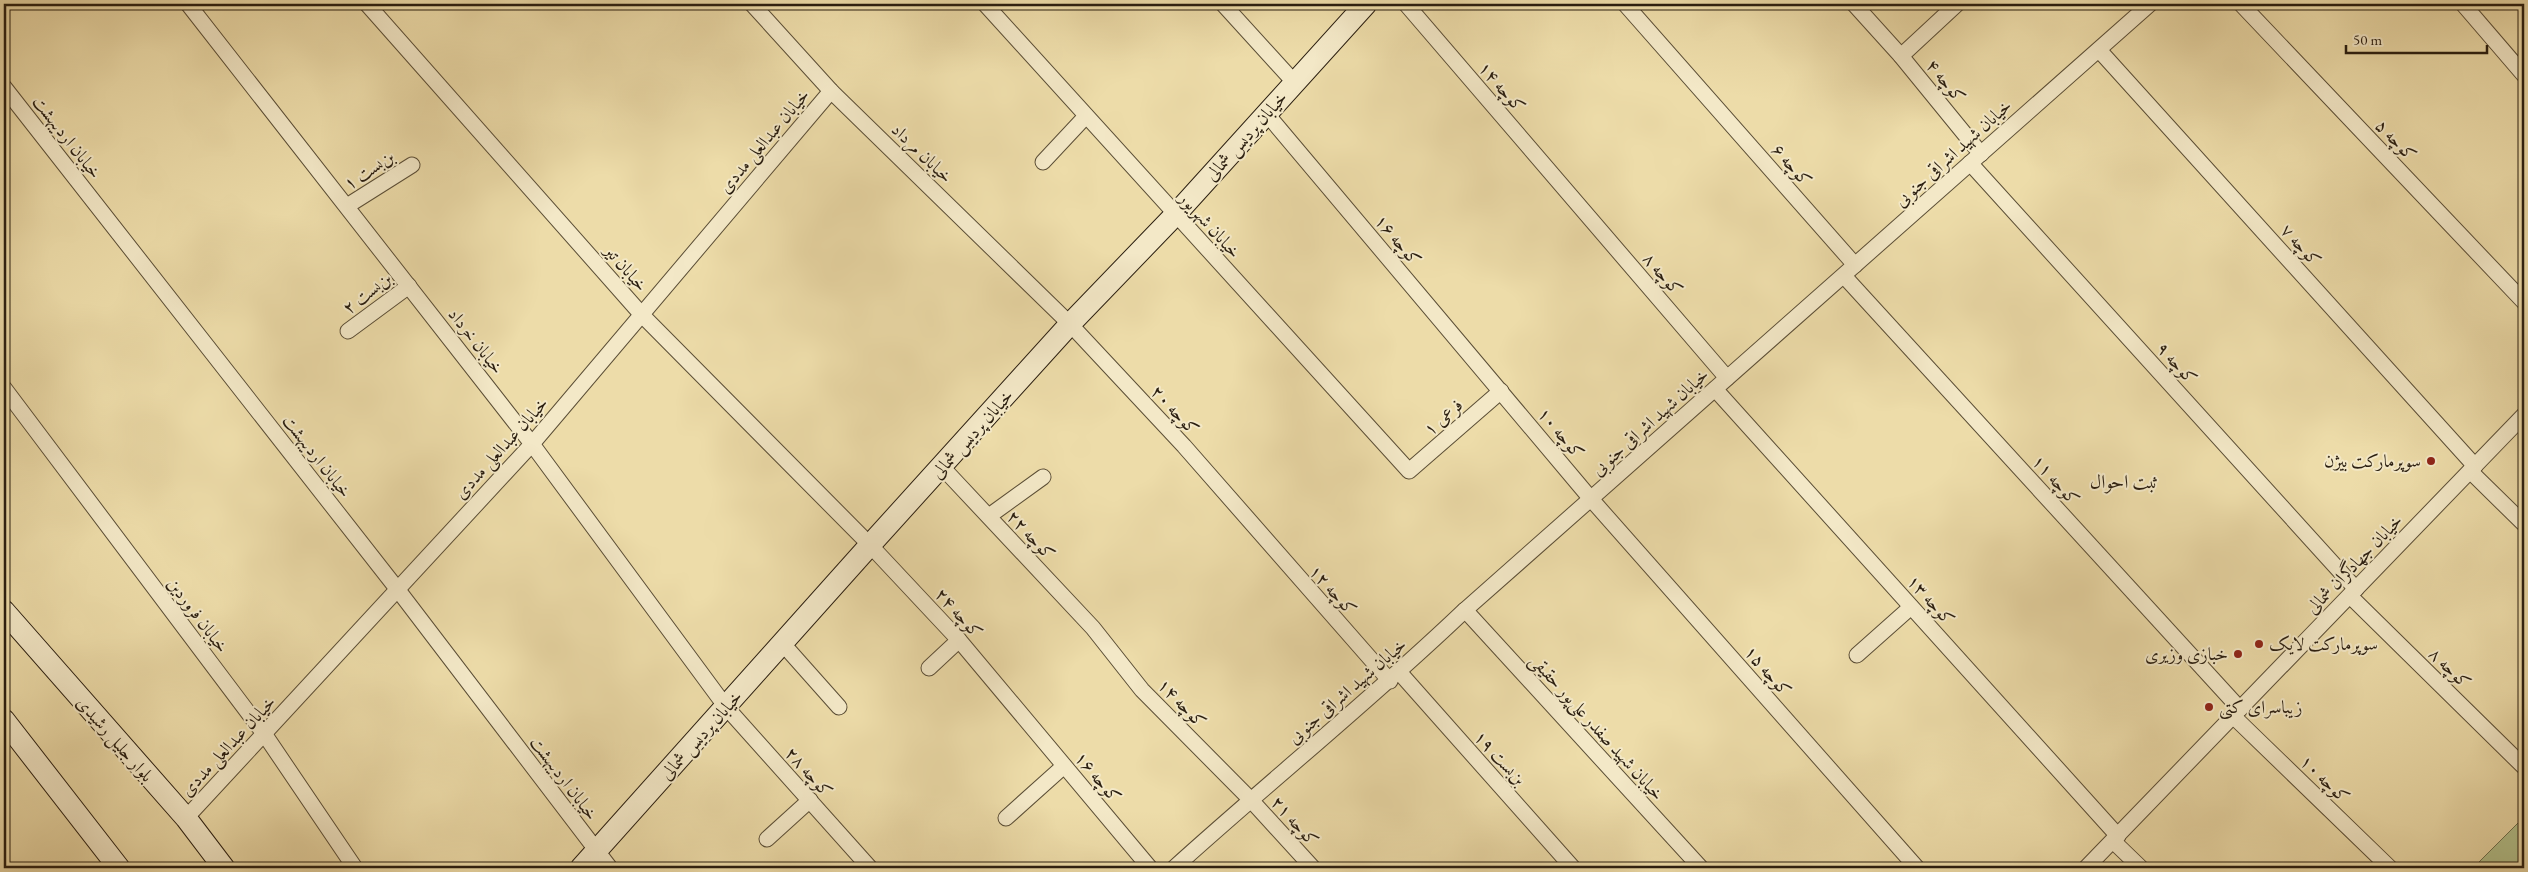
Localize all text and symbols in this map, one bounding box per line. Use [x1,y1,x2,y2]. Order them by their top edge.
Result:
scale bar [2346,22,2487,54]
text: 50 m [2353,30,2382,49]
street label: کوچه ۴ [1920,54,1971,109]
street label: کوچه ۱۴ [1472,56,1531,118]
street label: خیابان عبدالعلی مددی [713,84,816,199]
street label: خیابان پردیس شمالی [1199,86,1293,186]
street label: خیابان اردیبهشت [27,90,107,184]
street label: خیابان شهید اشراقی جنوبی [1889,94,2018,213]
street label: کوچه ۵ [2369,114,2422,167]
street label: خیابان مرداد [885,118,958,189]
street label: کوچه ۶ [1766,138,1817,192]
street label: بن‌بست ۱ [339,144,399,195]
street label: خیابان شهریور [1173,185,1246,263]
street label: کوچه ۱۶ [1369,209,1427,272]
street label: کوچه ۷ [2275,218,2327,272]
street label: خیابان تیر [598,238,653,296]
street label: کوچه ۸ [1637,247,1688,301]
street label: بن‌بست ۲ [337,266,397,319]
street label: خیابان خرداد [443,303,509,378]
street label: کوچه ۹ [2151,336,2203,390]
street label: خیابان شهید اشراقی جنوبی [1586,363,1715,482]
street label: کوچه ۲۰ [1145,380,1204,441]
street label: خیابان پردیس شمالی [925,384,1019,484]
street label: خیابان عبدالعلی مددی [449,392,554,505]
street label: فرعی ۱ [1418,393,1468,441]
street label: کوچه ۱۰ [1532,402,1590,465]
street label: خیابان اردیبهشت [277,409,357,503]
place label: سوپرمارکت بیژن [2324,449,2421,472]
street label: کوچه ۱۱ [2026,450,2085,511]
marker: سوپرمارکت بیژن [2425,455,2437,467]
district label: ثبت احوال [2090,469,2158,494]
street label: کوچه ۲۲ [1001,505,1060,566]
street label: خیابان جهادگران شمالی [2300,509,2407,618]
street label: کوچه ۱۲ [1303,560,1362,621]
street label: کوچه ۱۳ [1901,570,1960,631]
street label: خیابان فروردین [162,572,234,658]
street label: کوچه ۲۴ [929,583,988,644]
place label: سوپرمارکت لایک [2269,632,2378,655]
street label: خیابان شهید اشراقی جنوبی [1282,633,1412,750]
marker: سوپرمارکت لایک [2253,638,2265,650]
street label: کوچه ۱۵ [1738,640,1797,702]
place label: خبازی وزیری [2145,642,2228,665]
street label: کوچه ۸ [2423,642,2476,695]
street label: خیابان شهید صفدر علی‌پور حقیقی [1524,648,1669,806]
marker: خبازی وزیری [2232,648,2244,660]
street label: کوچه ۱۴ [1152,673,1212,734]
street label: خیابان پردیس شمالی [654,685,748,785]
street label: خیابان عبدالعلی مددی [175,690,282,802]
street label: بلوار جلیل رشیدی [70,691,159,788]
place label: زیباسرای کتی [2219,695,2303,720]
marker: زیباسرای کتی [2203,701,2215,713]
street label: بن‌بست ۱۹ [1469,725,1532,791]
street label: خیابان اردیبهشت [524,731,604,825]
street label: کوچه ۲۸ [779,742,838,803]
street label: کوچه ۱۶ [1069,746,1127,809]
street label: کوچه ۱۰ [2294,749,2355,809]
street label: کوچه ۲۱ [1265,791,1324,852]

